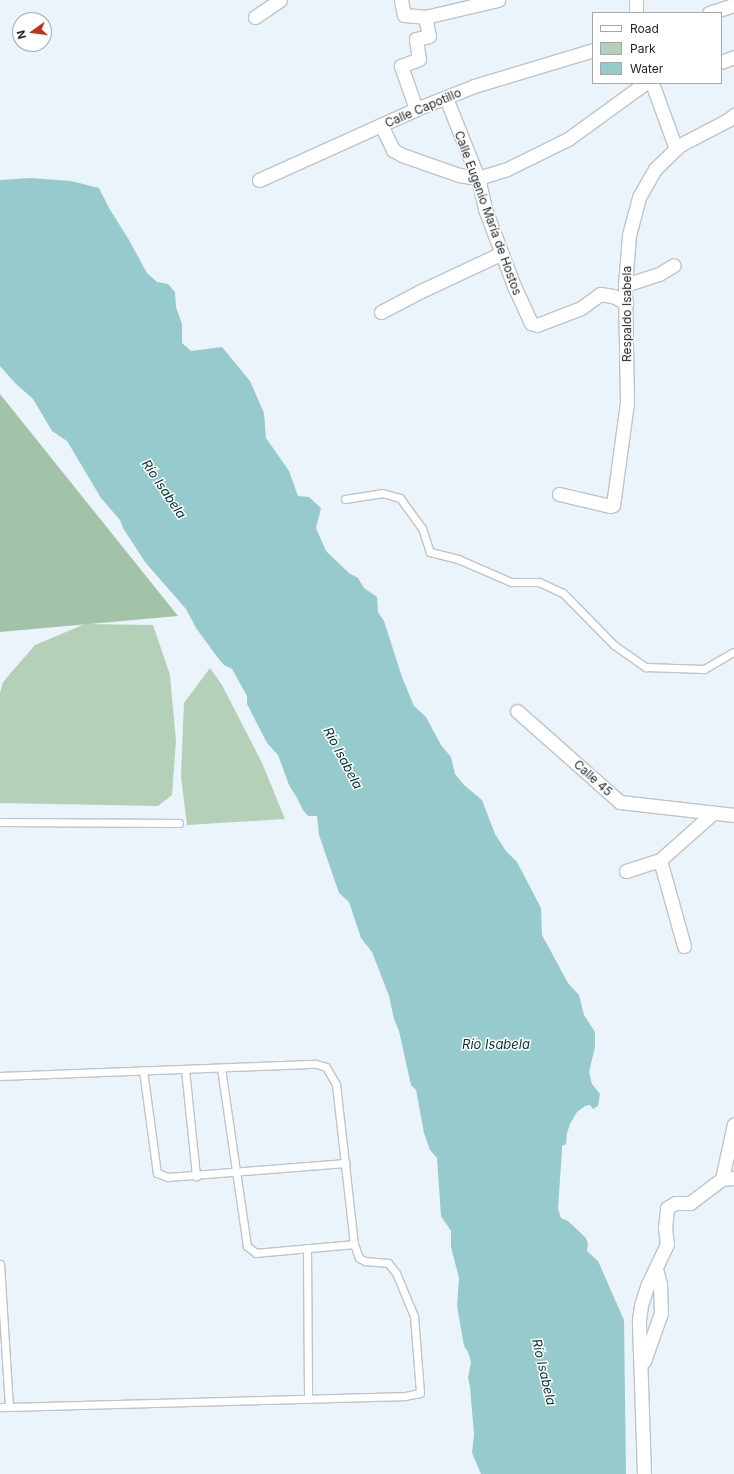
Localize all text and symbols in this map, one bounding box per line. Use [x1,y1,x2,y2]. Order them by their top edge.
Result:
north arrow [12,12,52,52]
legend [592,12,722,84]
text: Road [630,21,659,36]
text: N [14,29,29,40]
text: Park [630,41,656,56]
text: Water [630,61,663,76]
street label: Calle Capotillo [383,85,463,131]
street label: Calle Eugenio María de Hostos [452,129,524,297]
street label: Respaldo Isabela [620,266,634,362]
water label: Río Isabela [139,456,189,522]
water label: Río Isabela [320,724,366,792]
street label: Calle 45 [571,757,615,799]
water label: Río Isabela [462,1036,530,1052]
water label: Río Isabela [529,1337,559,1407]

